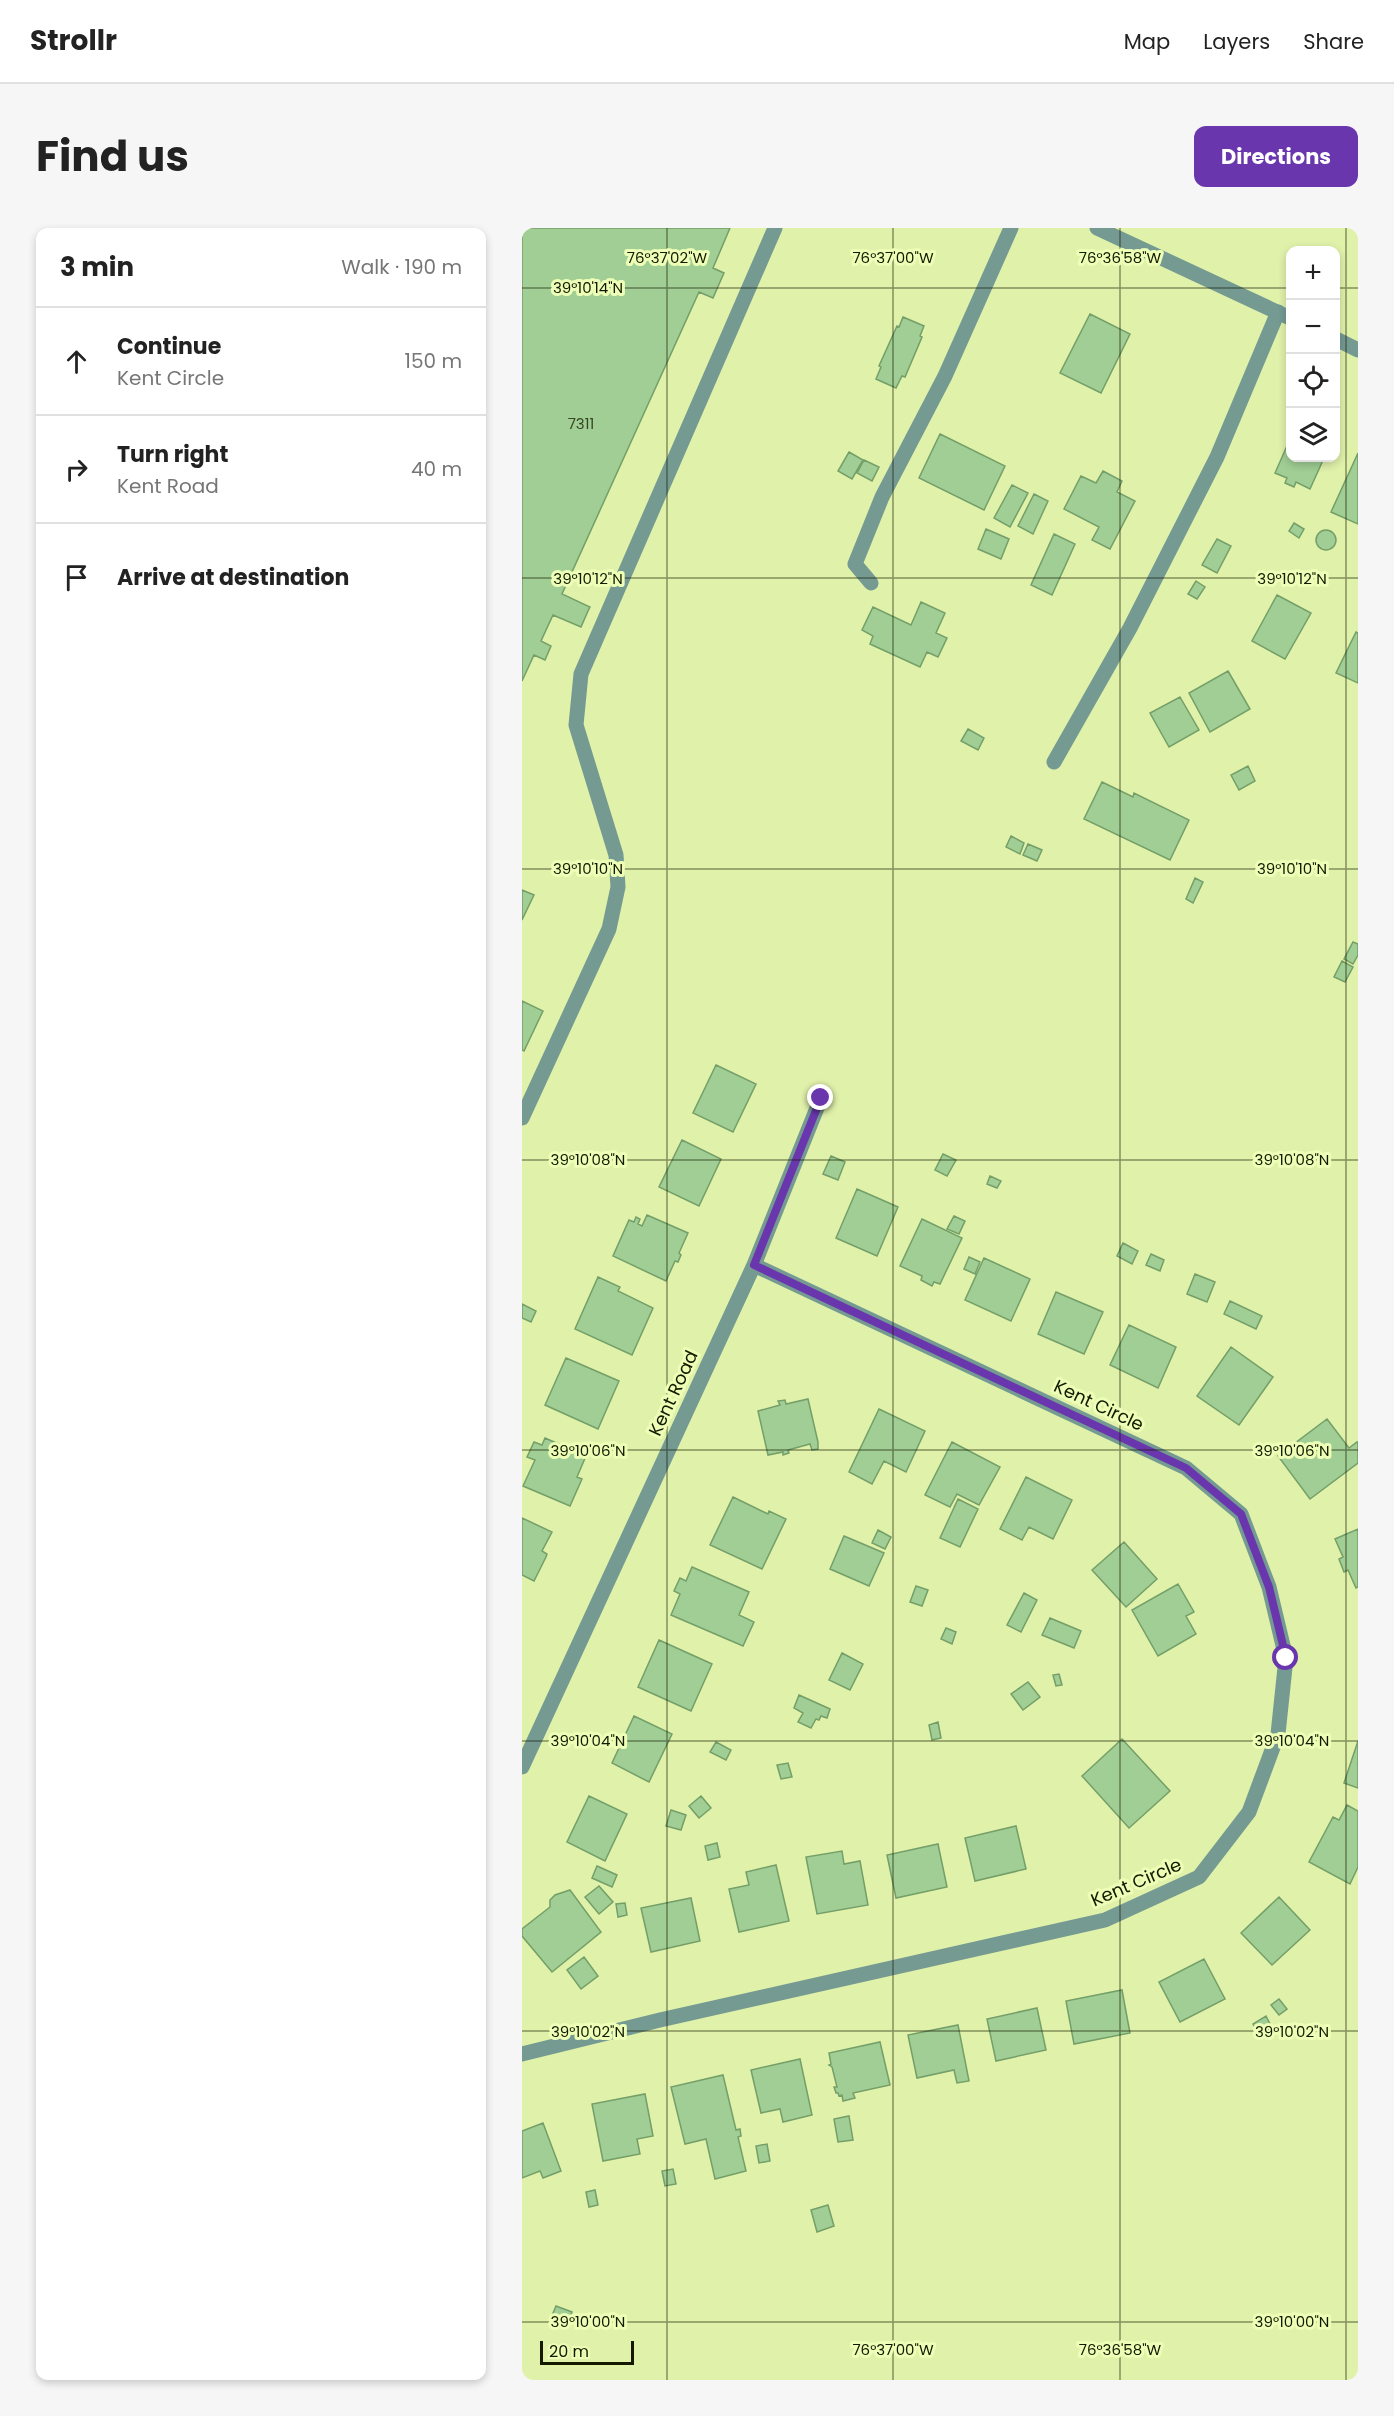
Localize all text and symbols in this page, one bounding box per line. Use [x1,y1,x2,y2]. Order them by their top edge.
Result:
text: Strollr [30,21,117,60]
text: Map [1124,27,1170,56]
text: Layers [1203,27,1270,56]
text: Share [1303,27,1364,56]
button: Directions [1194,126,1358,187]
text: Find us [36,127,189,186]
map controls [1286,246,1340,462]
button: + [1286,246,1340,300]
text: 76°37'02"W [627,247,708,268]
text: 76°37'00"W [852,247,934,268]
text: 76°36'58"W [1079,247,1162,268]
text: 3 min [60,249,134,285]
text: Walk · 190 m [341,253,462,281]
text: 39°10'14"N [553,277,623,298]
button: − [1286,300,1340,354]
text: Continue [117,331,221,362]
icon: ahead [60,345,93,378]
text: 150 m [405,347,462,375]
button: locate [1286,354,1340,408]
text: Kent Circle [117,364,224,392]
button: layers [1286,408,1340,462]
house number: 7311 [568,413,594,434]
text: Turn right [117,439,228,470]
icon: right [60,453,93,486]
text: 40 m [411,455,462,483]
text: Kent Road [117,472,219,500]
icon: arrive [60,561,93,594]
text: Arrive at destination [117,562,349,593]
text: 39°10'12"N [553,568,623,589]
text: 39°10'12"N [1257,568,1327,589]
text: 39°10'10"N [553,858,623,879]
text: 39°10'10"N [1257,858,1327,879]
route end [807,1084,833,1110]
text: 39°10'08"N [551,1149,625,1170]
text: 39°10'08"N [1255,1149,1329,1170]
street label: Kent Road [642,1346,704,1440]
street label: Kent Circle [1050,1373,1148,1437]
text: 39°10'06"N [551,1440,625,1461]
text: 39°10'06"N [1255,1440,1329,1461]
route start [1272,1644,1298,1670]
text: 39°10'04"N [551,1730,625,1751]
text: 39°10'04"N [1255,1730,1329,1751]
street label: Kent Circle [1087,1852,1185,1912]
text: 39°10'02"N [551,2021,625,2042]
text: 39°10'02"N [1255,2021,1329,2042]
text: 39°10'00"N [551,2311,625,2332]
text: 39°10'00"N [1255,2311,1329,2332]
scale bar [540,2338,634,2366]
text: 76°37'00"W [852,2339,934,2360]
text: 76°36'58"W [1079,2339,1162,2360]
text: 20 m [549,2340,589,2363]

